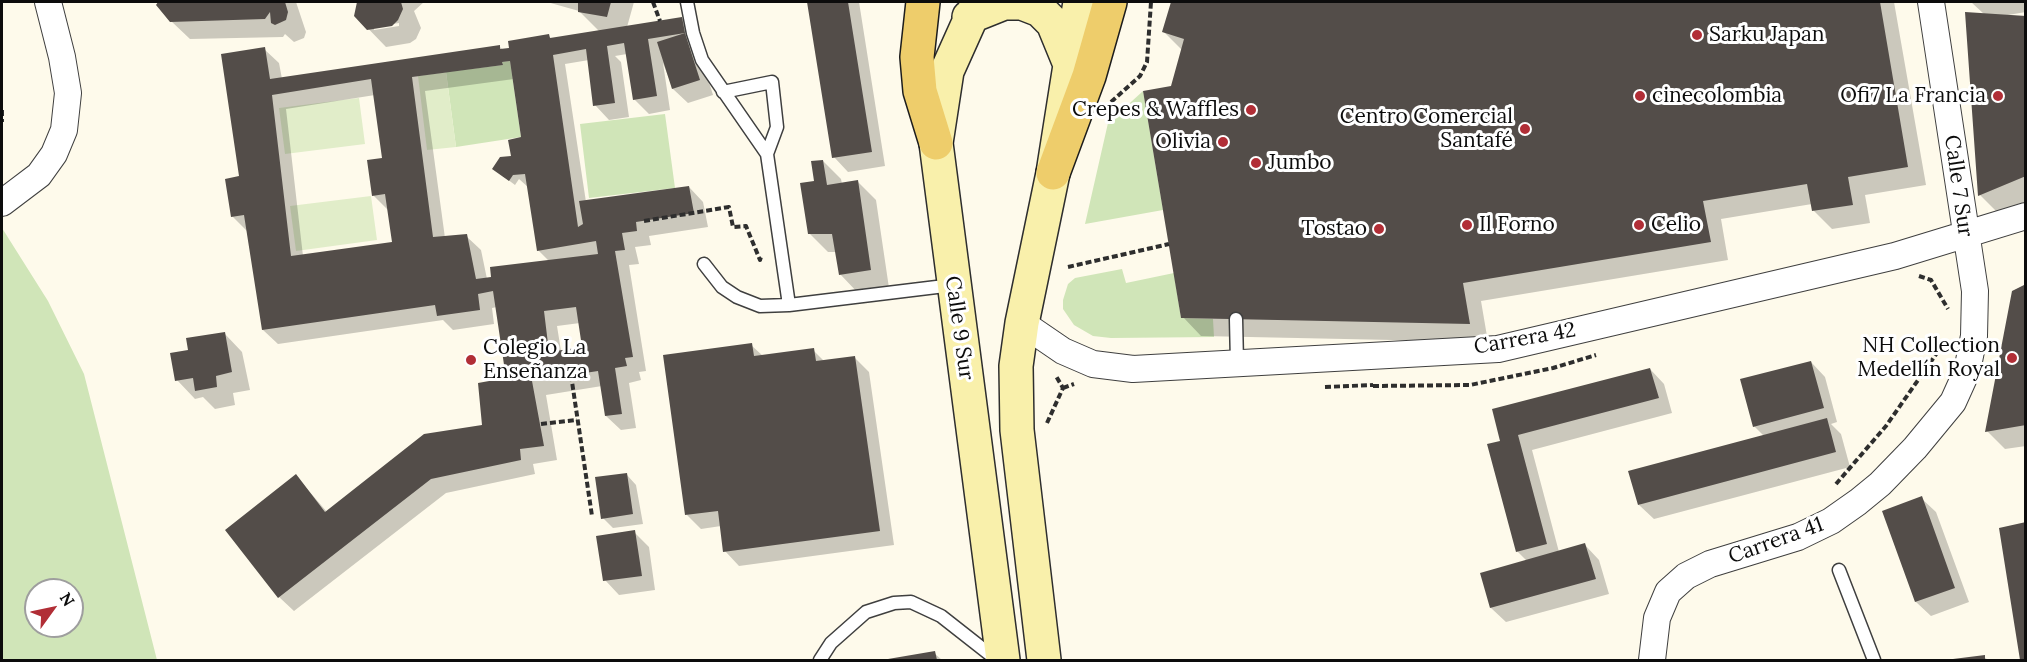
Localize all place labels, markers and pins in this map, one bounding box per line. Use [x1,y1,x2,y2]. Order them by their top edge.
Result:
place label: Sarku Japan [1709,22,1825,48]
marker: Sarku Japan [1690,28,1704,42]
place label: cinecolombia [1652,83,1782,109]
place label: Ofi7 La Francia [1840,83,1986,109]
marker: cinecolombia [1633,89,1647,103]
marker: Ofi7 La Francia [1991,89,2005,103]
place label: Crepes & Waffles [1072,97,1239,123]
marker: Crepes & Waffles [1244,103,1258,117]
place label: Centro Comercial Santafé [1340,104,1513,154]
marker: Centro Comercial Santafé [1518,122,1532,136]
place label: Olivia [1155,129,1211,155]
marker: Olivia [1216,135,1230,149]
place label: Jumbo [1268,150,1332,176]
marker: Jumbo [1249,156,1263,170]
place label: Il Forno [1479,212,1555,238]
place label: Celio [1651,212,1701,238]
place label: Tostao [1301,216,1367,242]
marker: Il Forno [1460,218,1474,232]
marker: Celio [1632,218,1646,232]
marker: Tostao [1372,222,1386,236]
place label: NH Collection Medellín Royal [1857,333,2000,383]
place label: Colegio La Enseñanza [483,335,588,385]
marker: NH Collection Medellín Royal [2005,351,2019,365]
marker: Colegio La Enseñanza [464,353,478,367]

